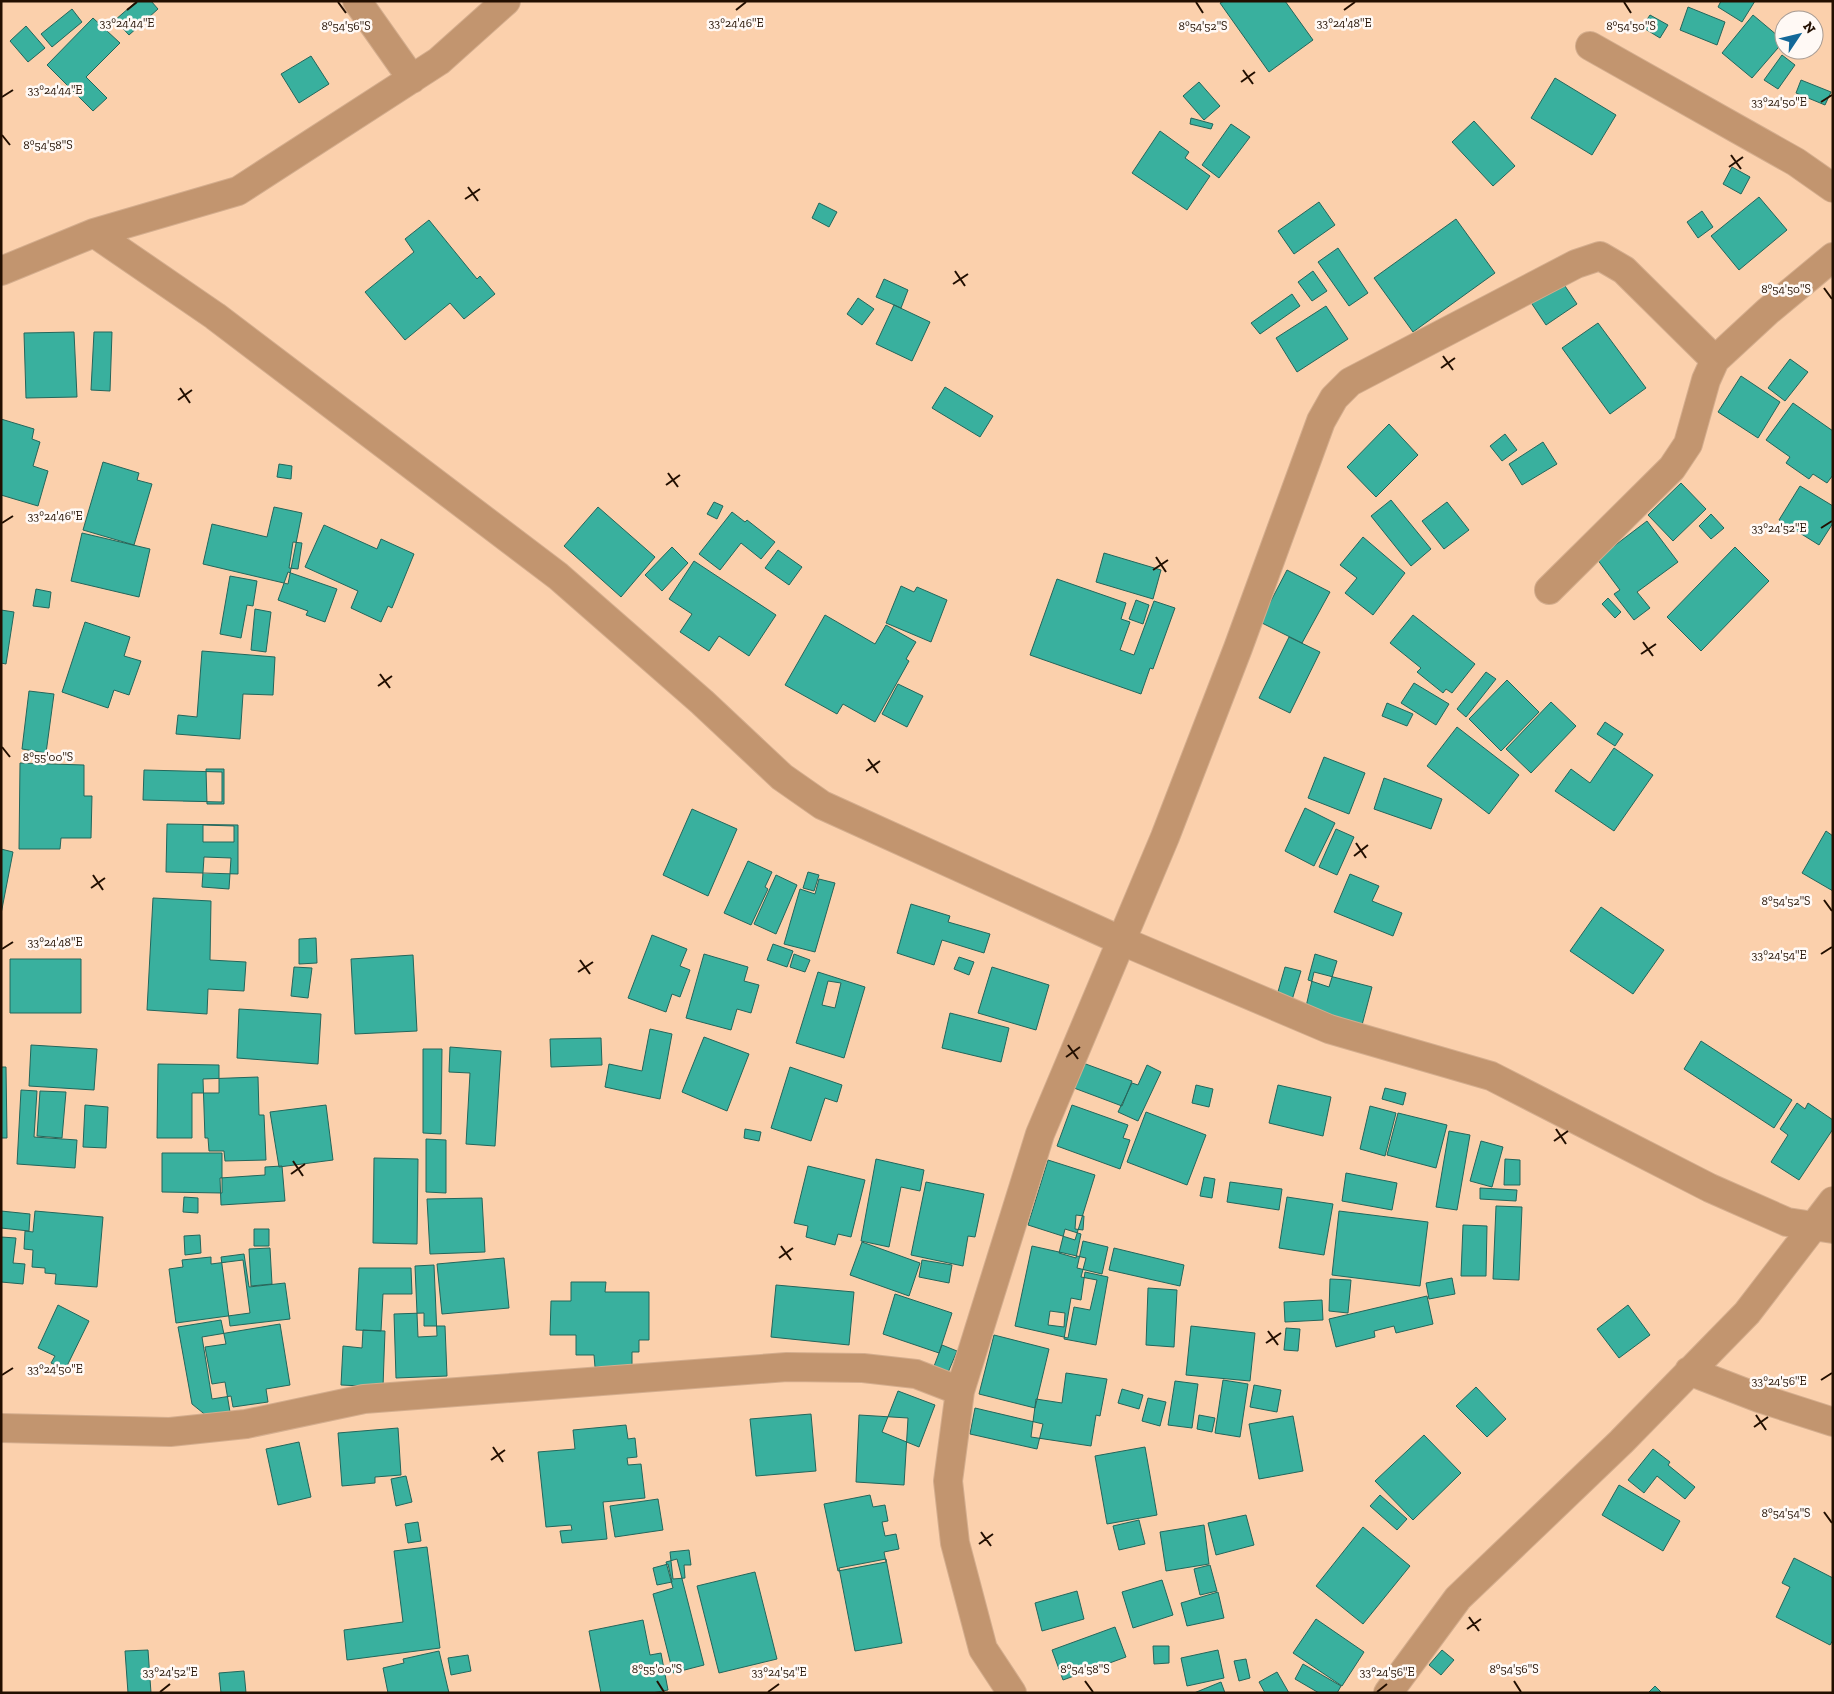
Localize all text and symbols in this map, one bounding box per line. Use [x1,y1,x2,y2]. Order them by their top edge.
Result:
north arrow [1774,10,1824,60]
text: 33°24'44"E [100,16,154,30]
text: 33°24'46"E [708,16,764,30]
text: 33°24'48"E [1316,16,1372,30]
text: 8°54'56"S [321,19,371,33]
text: 8°54'52"S [1178,19,1228,33]
text: 8°54'50"S [1606,19,1656,33]
text: N [1799,19,1819,37]
text: 33°24'44"E [28,83,82,97]
text: 33°24'50"E [1751,95,1807,109]
text: 8°54'58"S [23,138,73,152]
text: 8°54'50"S [1761,282,1811,296]
text: 33°24'46"E [27,509,83,523]
text: 33°24'52"E [1752,521,1806,535]
text: 8°55'00"S [23,750,73,764]
text: 8°54'52"S [1761,894,1811,908]
text: 33°24'48"E [27,935,83,949]
text: 33°24'54"E [1752,948,1807,962]
text: 33°24'50"E [27,1362,83,1376]
text: 33°24'56"E [1751,1374,1807,1388]
text: 8°54'54"S [1761,1506,1811,1520]
text: 8°55'00"S [632,1662,682,1676]
text: 8°54'58"S [1060,1662,1110,1676]
text: 8°54'56"S [1489,1662,1539,1676]
text: 33°24'52"E [143,1665,197,1679]
text: 33°24'54"E [752,1665,807,1679]
text: 33°24'56"E [1359,1665,1415,1679]

